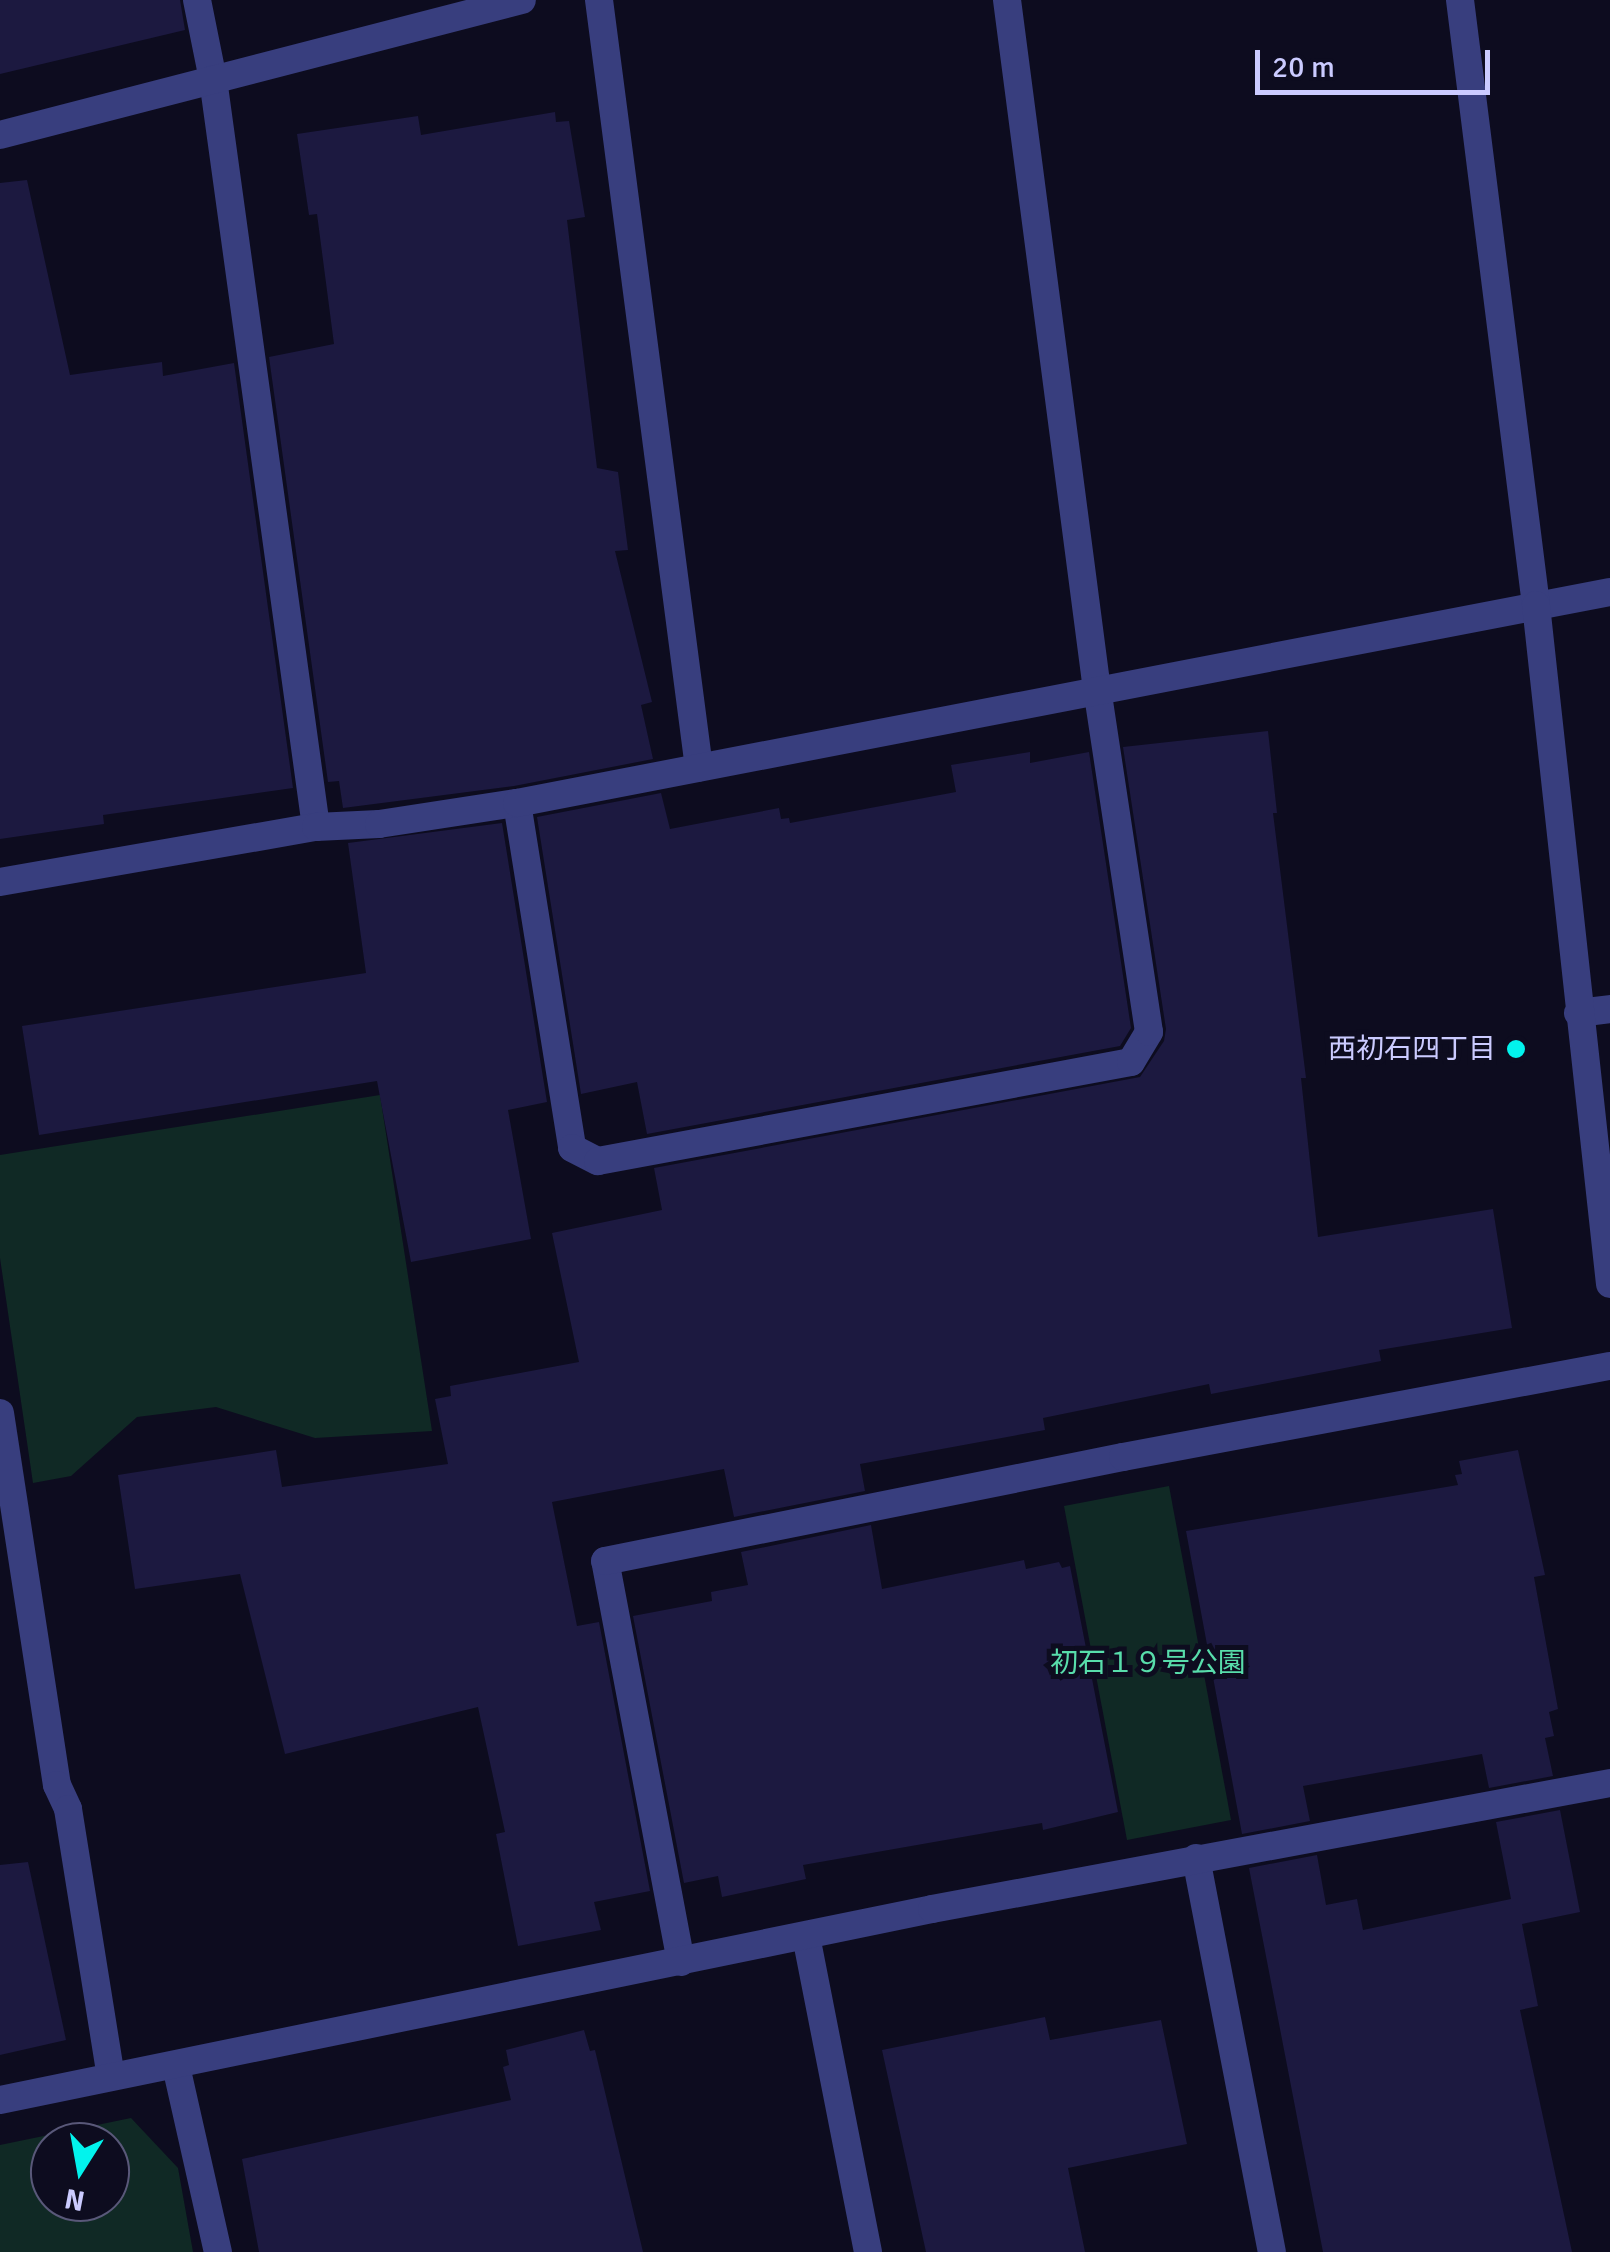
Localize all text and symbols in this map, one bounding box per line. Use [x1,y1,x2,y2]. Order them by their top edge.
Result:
scale bar [1260,30,1495,92]
text: 20 m [1272,49,1335,86]
place label: 西初石四丁目 [1328,1032,1496,1066]
marker: 西初石四丁目 [1505,1038,1527,1060]
park label: 初石１９号公園 [1050,1646,1246,1680]
north arrow [30,2122,130,2222]
text: N [62,2181,87,2218]

